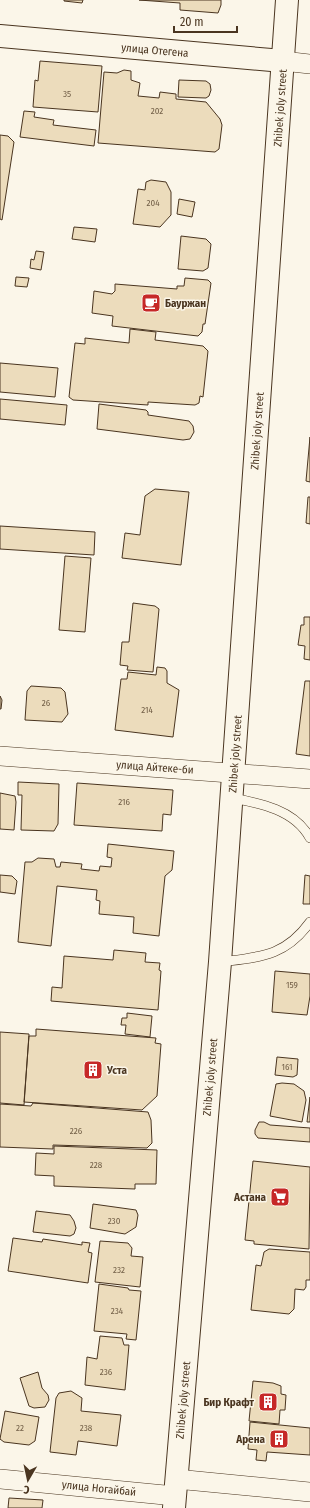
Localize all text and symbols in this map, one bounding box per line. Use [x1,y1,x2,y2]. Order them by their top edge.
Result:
scale bar [174,8,237,34]
text: 20 m [180,15,204,29]
street label: улица Отегена [121,41,189,60]
street label: Zhibek joly street [271,68,290,147]
house number: 35 [63,89,71,99]
house number: 202 [151,106,163,116]
house number: 204 [146,198,160,208]
cafe icon: Бауржан [140,292,162,314]
place label: Бауржан [165,297,206,310]
street label: Zhibek joly street [248,391,267,470]
house number: 26 [42,698,51,708]
house number: 214 [141,705,153,715]
street label: Zhibek joly street [226,714,245,793]
street label: улица Айтеке-би [116,758,194,777]
house number: 216 [118,797,130,807]
house number: 159 [286,980,298,990]
street label: Zhibek joly street [201,1037,220,1116]
building icon: Уста [82,1059,104,1081]
house number: 161 [281,1062,293,1072]
place label: Уста [106,1064,127,1077]
house number: 226 [70,1126,83,1136]
house number: 228 [90,1160,103,1170]
supermarket icon: Астана [269,1186,291,1208]
place label: Астана [233,1191,267,1204]
house number: 230 [108,1216,121,1226]
house number: 232 [113,1265,125,1275]
house number: 234 [111,1306,124,1316]
street label: Zhibek joly street [174,1360,193,1439]
house number: 236 [100,1367,113,1377]
building icon: Бир Крафт [257,1391,279,1413]
place label: Бир Крафт [203,1396,254,1409]
house number: 22 [16,1423,24,1433]
house number: 238 [80,1423,93,1433]
building icon: Арена [268,1428,290,1450]
place label: Арена [235,1433,266,1446]
north arrow [8,1460,48,1500]
street label: улица Ногайбай [61,1478,137,1499]
text: С [22,1482,30,1496]

